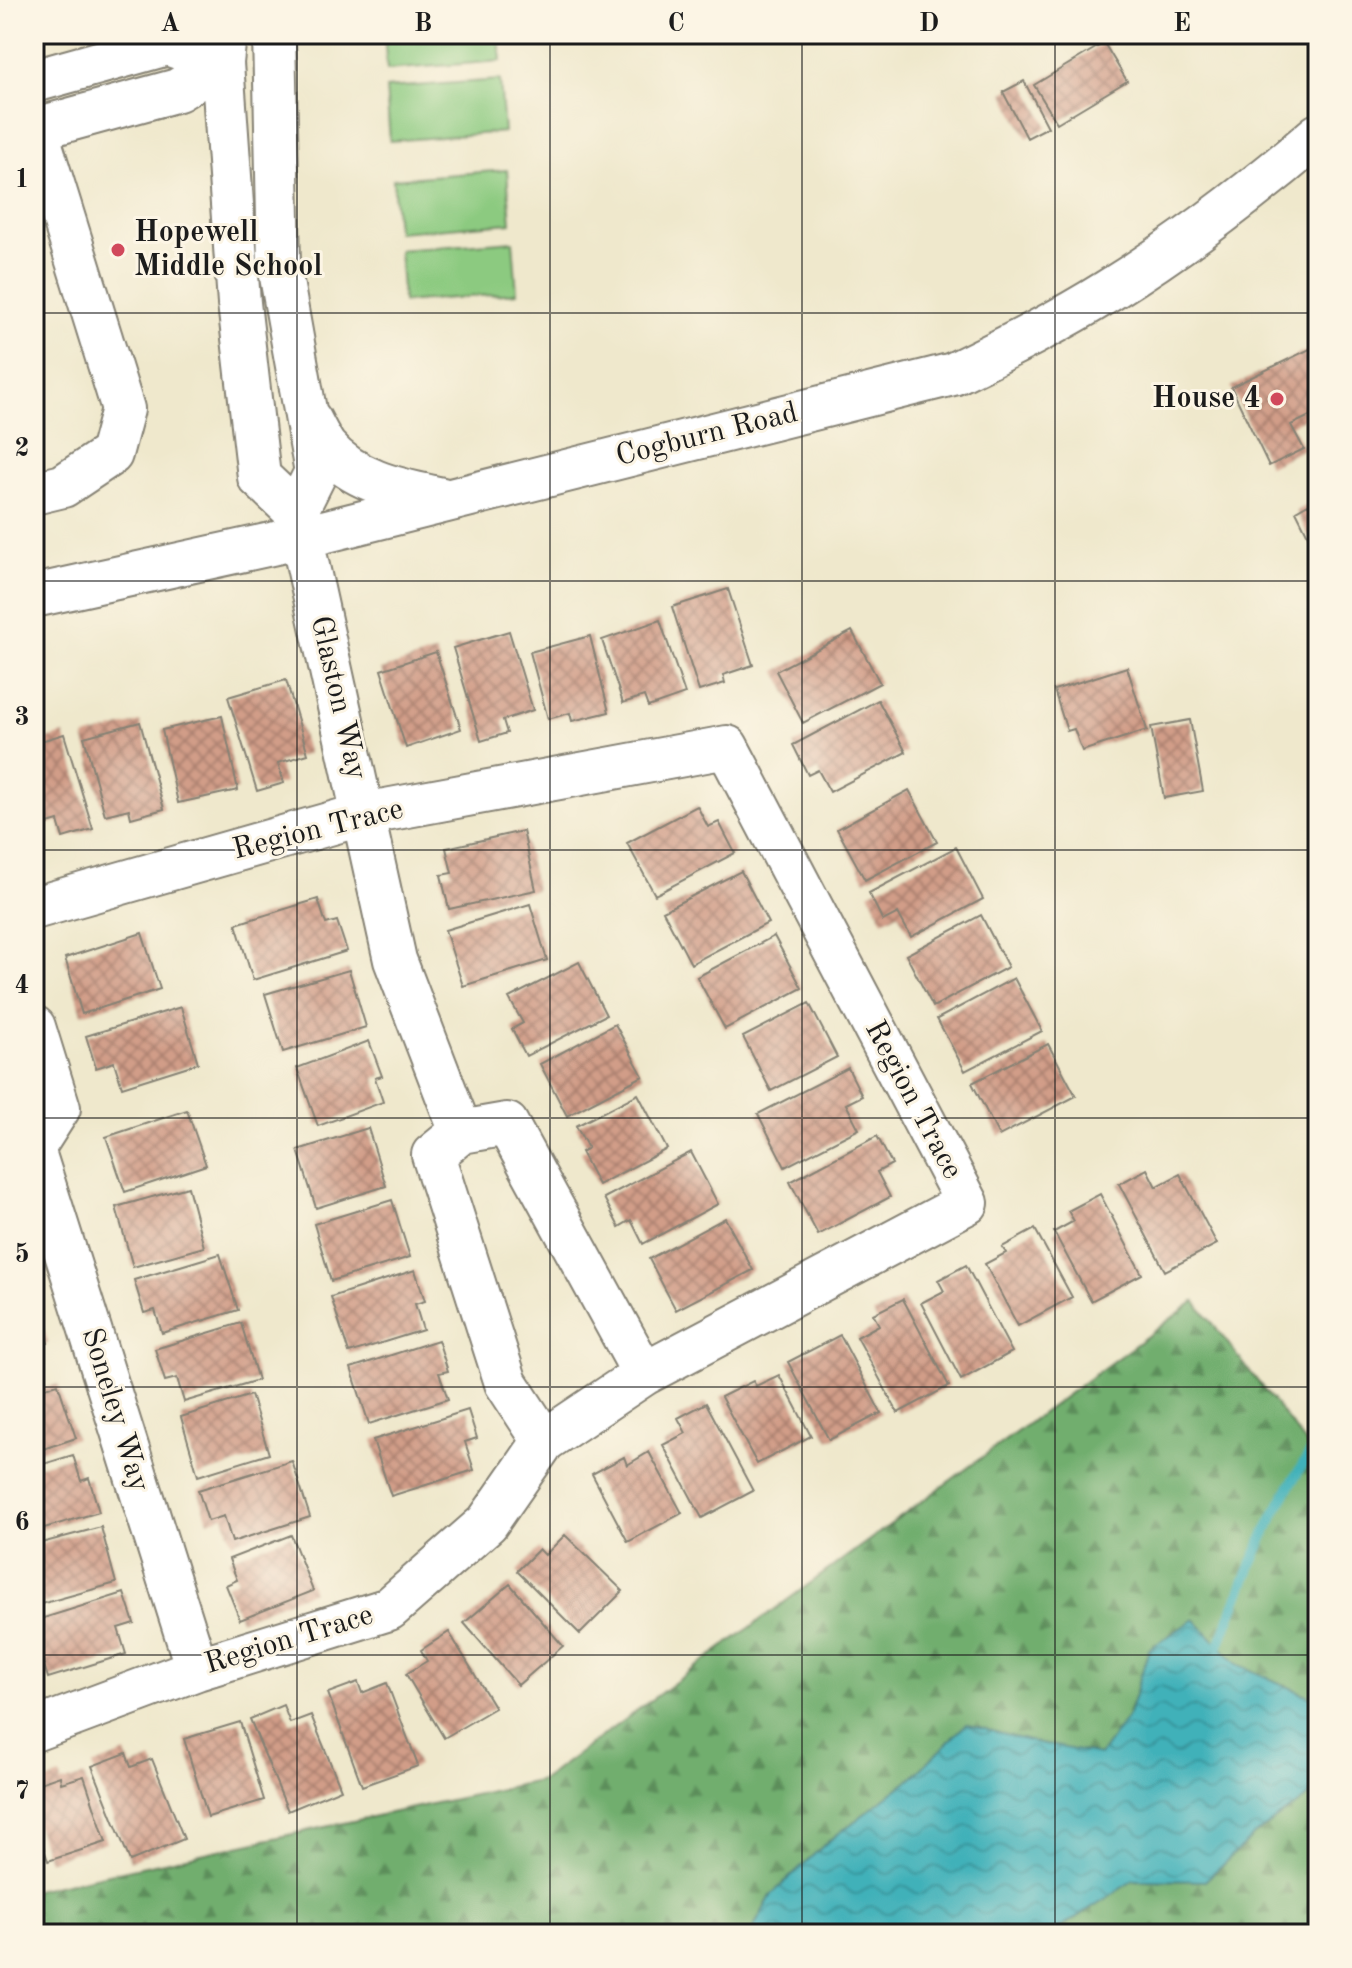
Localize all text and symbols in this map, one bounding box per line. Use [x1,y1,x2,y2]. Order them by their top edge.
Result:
text: A [160,11,180,37]
text: B [414,11,432,37]
text: C [667,11,685,37]
text: D [919,11,939,37]
text: E [1173,11,1191,37]
text: 1 [14,167,30,193]
place label: Hopewell Middle School [134,218,323,282]
marker: Hopewell Middle School [109,241,127,259]
place label: House 4 [1152,384,1261,414]
marker: House 4 [1268,390,1286,408]
street label: Cogburn Road [613,398,801,472]
text: 2 [14,436,30,462]
street label: Glaston Way [305,613,371,783]
text: 3 [14,705,30,731]
street label: Region Trace [230,794,406,866]
text: 4 [14,973,30,999]
street label: Region Trace [859,1016,967,1184]
text: 5 [14,1242,30,1268]
street label: Soneley Way [76,1325,154,1496]
text: 6 [14,1510,30,1536]
street label: Region Trace [201,1600,377,1680]
text: 7 [14,1779,30,1805]

